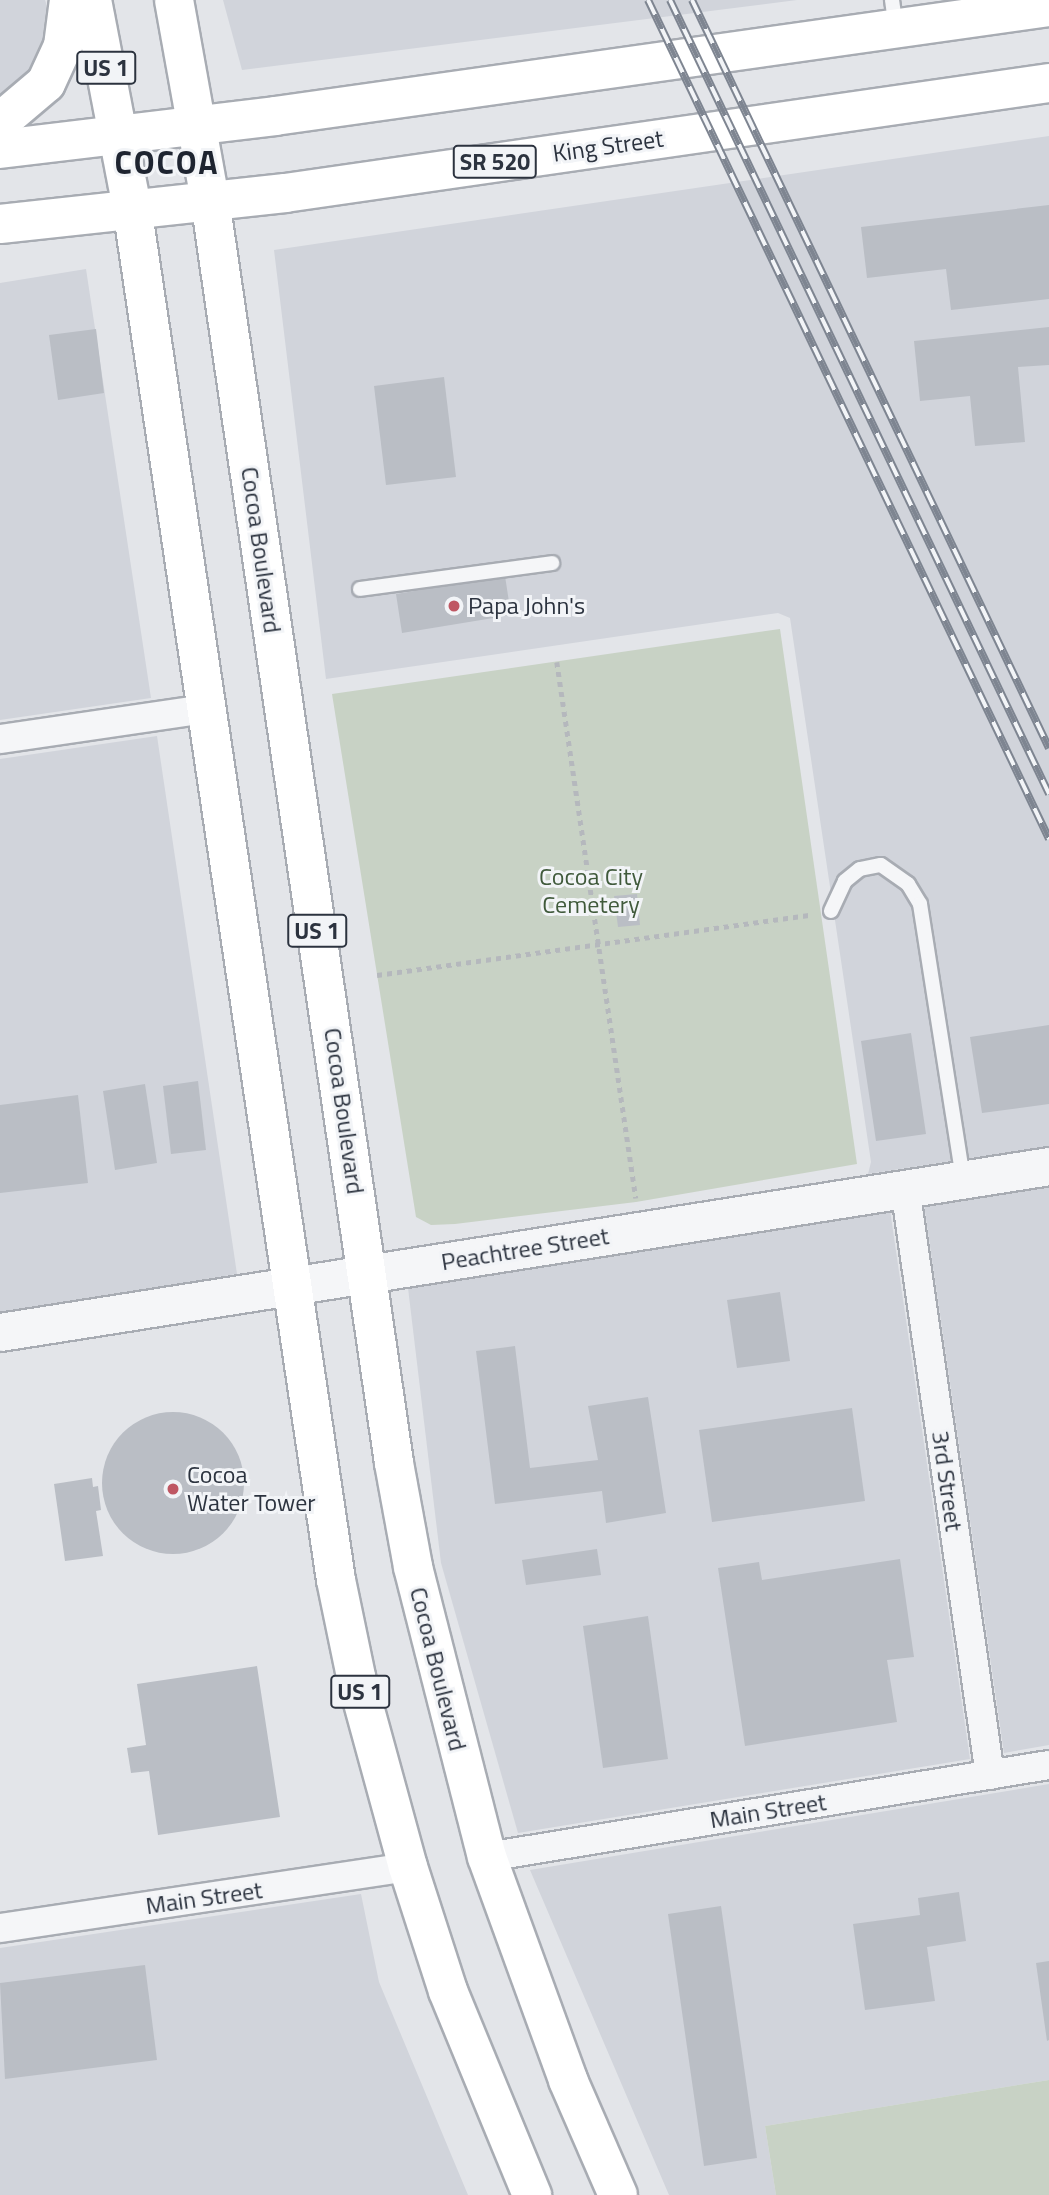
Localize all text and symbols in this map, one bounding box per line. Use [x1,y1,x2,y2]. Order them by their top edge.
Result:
road number: US 1 [76,48,136,88]
street label: King Street [551,124,665,168]
road number: SR 520 [451,142,539,182]
district label: COCOA [115,143,219,181]
street label: Cocoa Boulevard [235,465,287,635]
place label: Papa John's [468,592,585,620]
marker: Papa John's [446,598,462,614]
park label: Cocoa City Cemetery [539,863,643,919]
road number: US 1 [287,912,347,950]
street label: Cocoa Boulevard [318,1026,370,1196]
street label: Peachtree Street [439,1222,611,1276]
street label: 3rd Street [926,1429,968,1533]
place label: Cocoa Water Tower [187,1461,316,1517]
marker: Cocoa Water Tower [165,1481,181,1497]
street label: Cocoa Boulevard [404,1584,472,1754]
road number: US 1 [330,1672,390,1712]
street label: Main Street [708,1788,828,1834]
street label: Main Street [144,1876,264,1920]

